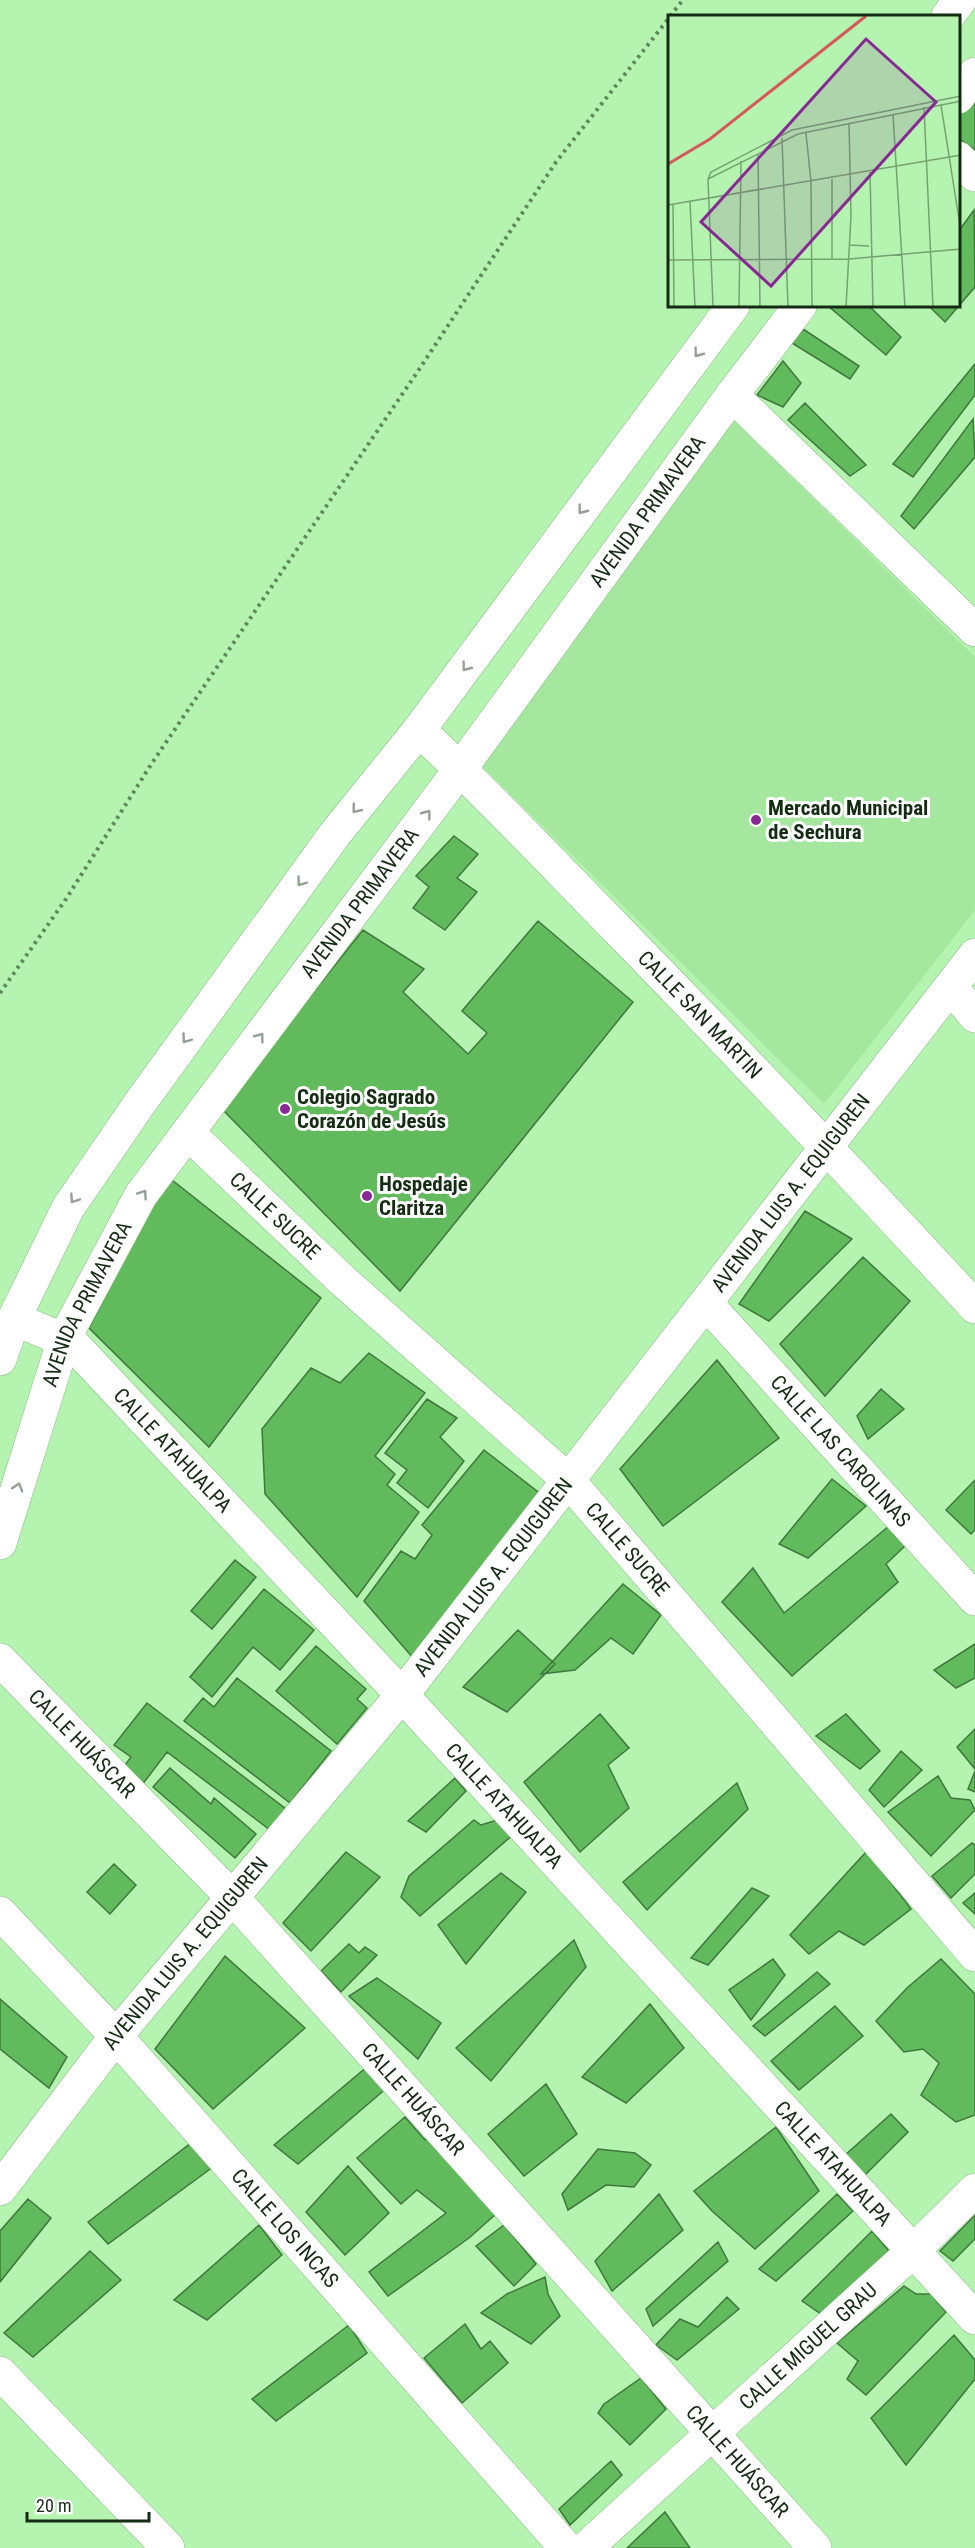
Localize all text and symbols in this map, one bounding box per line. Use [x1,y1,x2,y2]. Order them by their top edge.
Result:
inset map [668,15,960,308]
one-way arrow [694,346,705,357]
street label: AVENIDA PRIMAVERA [585,431,710,592]
one-way arrow [578,503,589,514]
one-way arrow [462,660,473,671]
place label: Mercado Municipal de Sechura [768,796,928,844]
one-way arrow [352,802,363,813]
one-way arrow [419,809,430,820]
marker: Mercado Municipal de Sechura [749,813,763,827]
street label: AVENIDA PRIMAVERA [296,823,424,983]
one-way arrow [297,875,308,886]
street label: CALLE SAN MARTIN [633,946,767,1084]
one-way arrow [182,1033,193,1044]
one-way arrow [252,1033,263,1044]
place label: Colegio Sagrado Corazón de Jesús [297,1085,446,1133]
street label: AVENIDA LUIS A. EQUIGUREN [707,1089,875,1297]
marker: Colegio Sagrado Corazón de Jesús [278,1102,292,1116]
street label: CALLE SUCRE [225,1167,325,1264]
place label: Hospedaje Claritza [379,1172,468,1220]
one-way arrow [136,1189,147,1200]
marker: Hospedaje Claritza [360,1189,374,1203]
one-way arrow [70,1192,81,1203]
street label: AVENIDA PRIMAVERA [38,1217,137,1390]
street label: CALLE LAS CAROLINAS [766,1370,916,1532]
street label: CALLE ATAHUALPA [109,1383,237,1518]
street label: AVENIDA LUIS A. EQUIGUREN [409,1473,577,1681]
one-way arrow [10,1482,23,1493]
street label: CALLE SUCRE [581,1498,674,1601]
street label: CALLE HUÁSCAR [24,1684,140,1803]
street label: CALLE ATAHUALPA [441,1738,568,1873]
street label: AVENIDA LUIS A. EQUIGUREN [98,1852,273,2054]
street label: CALLE HUÁSCAR [357,2038,469,2160]
street label: CALLE ATAHUALPA [770,2096,897,2231]
street label: CALLE LOS INCAS [226,2164,344,2293]
street label: CALLE MIGUEL GRAU [734,2278,882,2415]
street label: CALLE HUÁSCAR [681,2400,794,2522]
scale bar [27,2485,148,2523]
text: 20 m [36,2495,71,2516]

